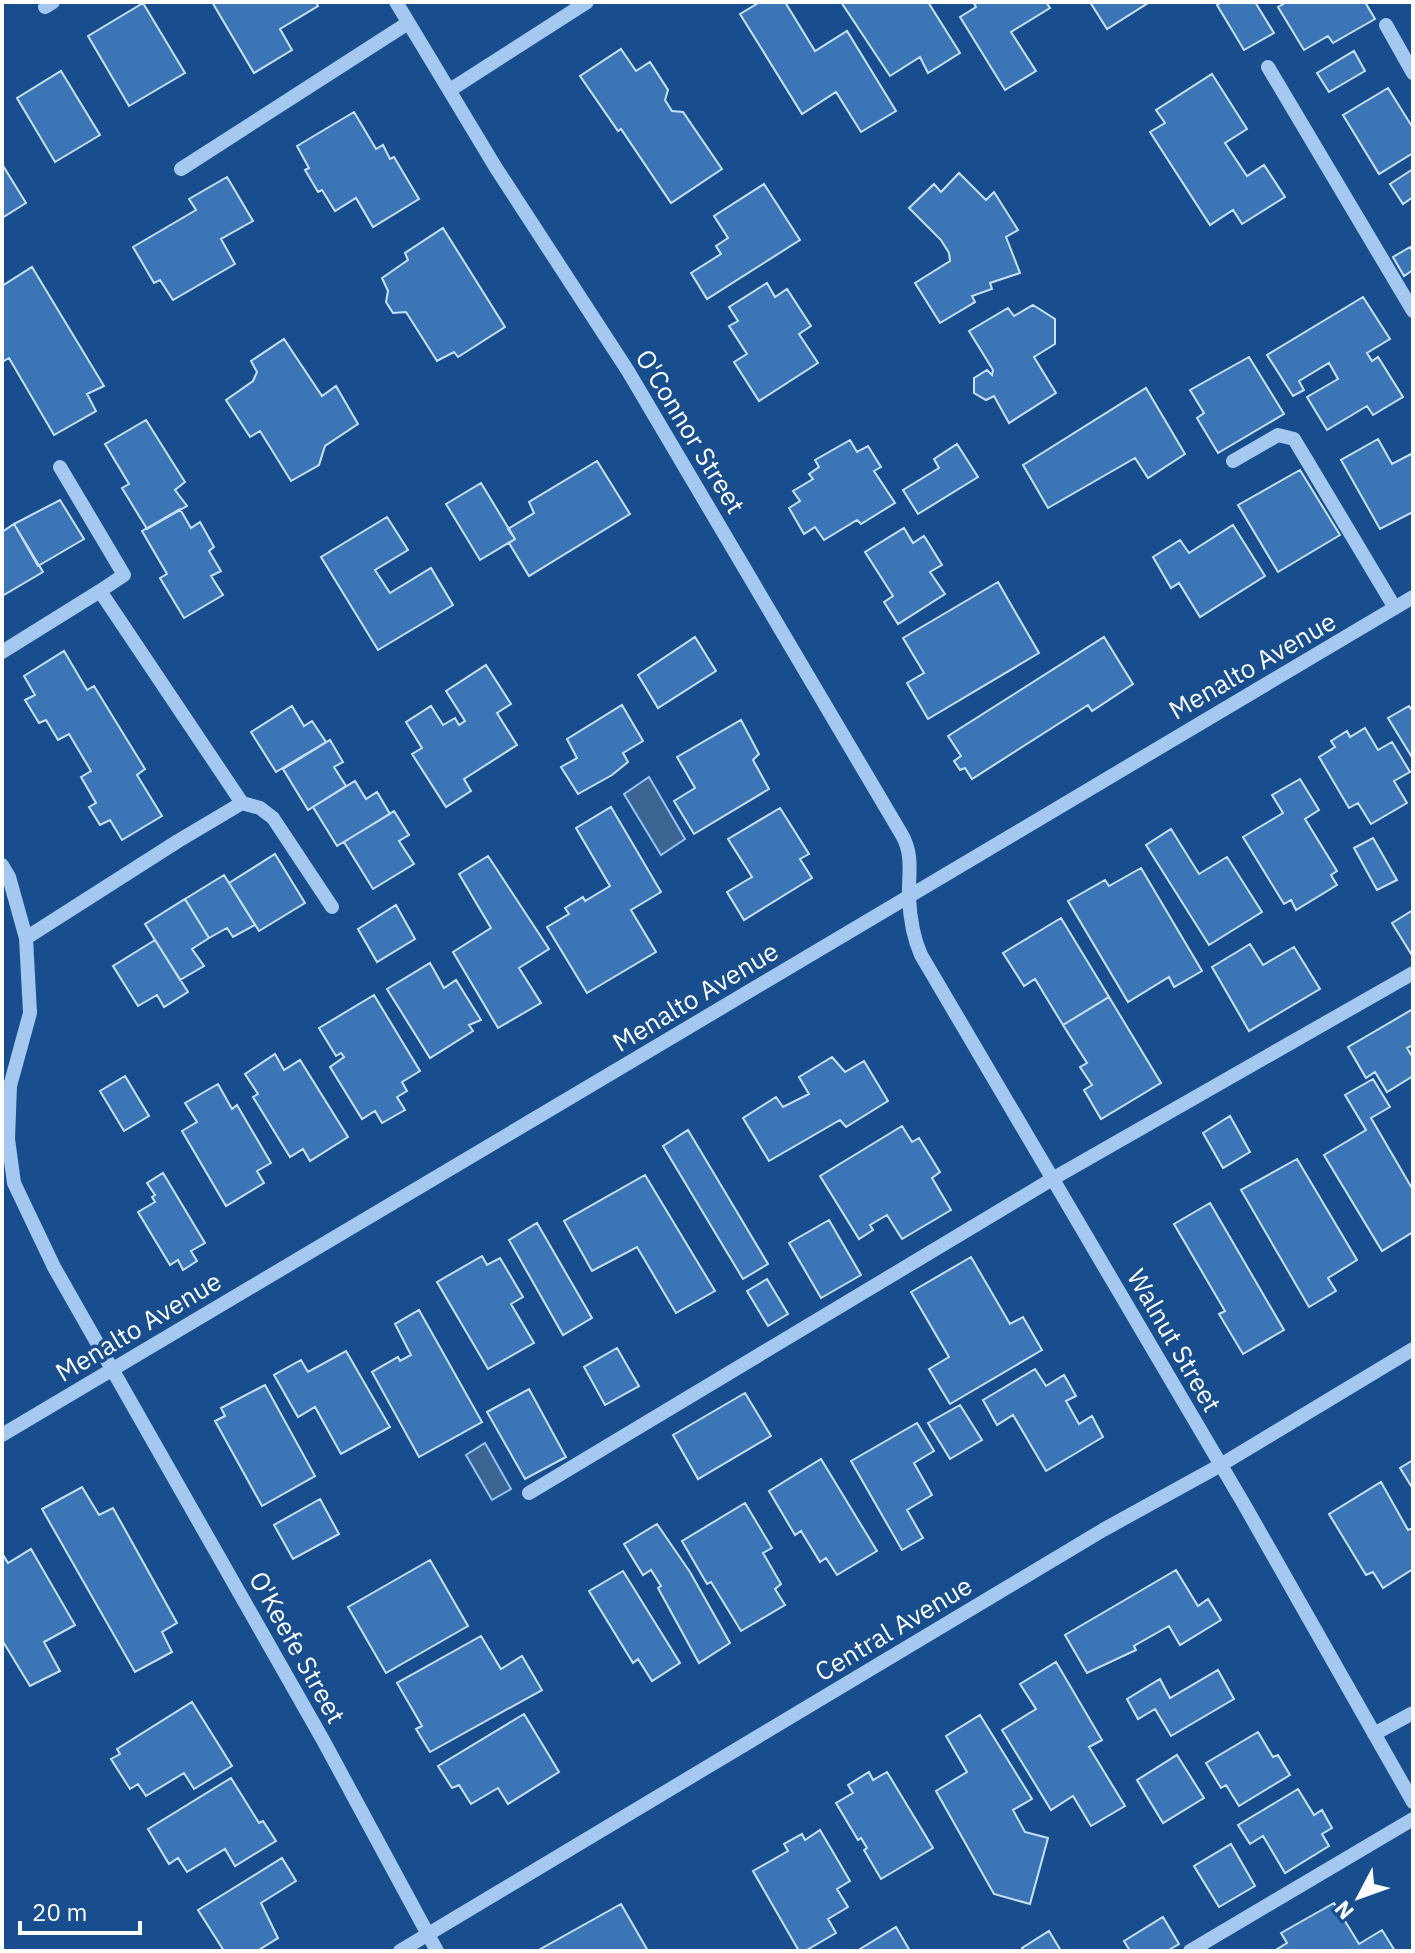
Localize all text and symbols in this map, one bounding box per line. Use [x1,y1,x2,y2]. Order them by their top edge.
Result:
street label: O'Connor Street [629,343,753,519]
street label: Menalto Avenue [1162,603,1342,727]
street label: Menalto Avenue [606,933,784,1059]
street label: Walnut Street [1120,1262,1230,1418]
street label: Menalto Avenue [49,1263,227,1389]
street label: O'Keefe Street [242,1565,354,1729]
street label: Central Avenue [808,1568,978,1688]
north arrow [1319,1857,1399,1937]
scale bar [20,1885,140,1935]
text: N [1327,1895,1360,1926]
text: 20 m [32,1896,87,1928]

